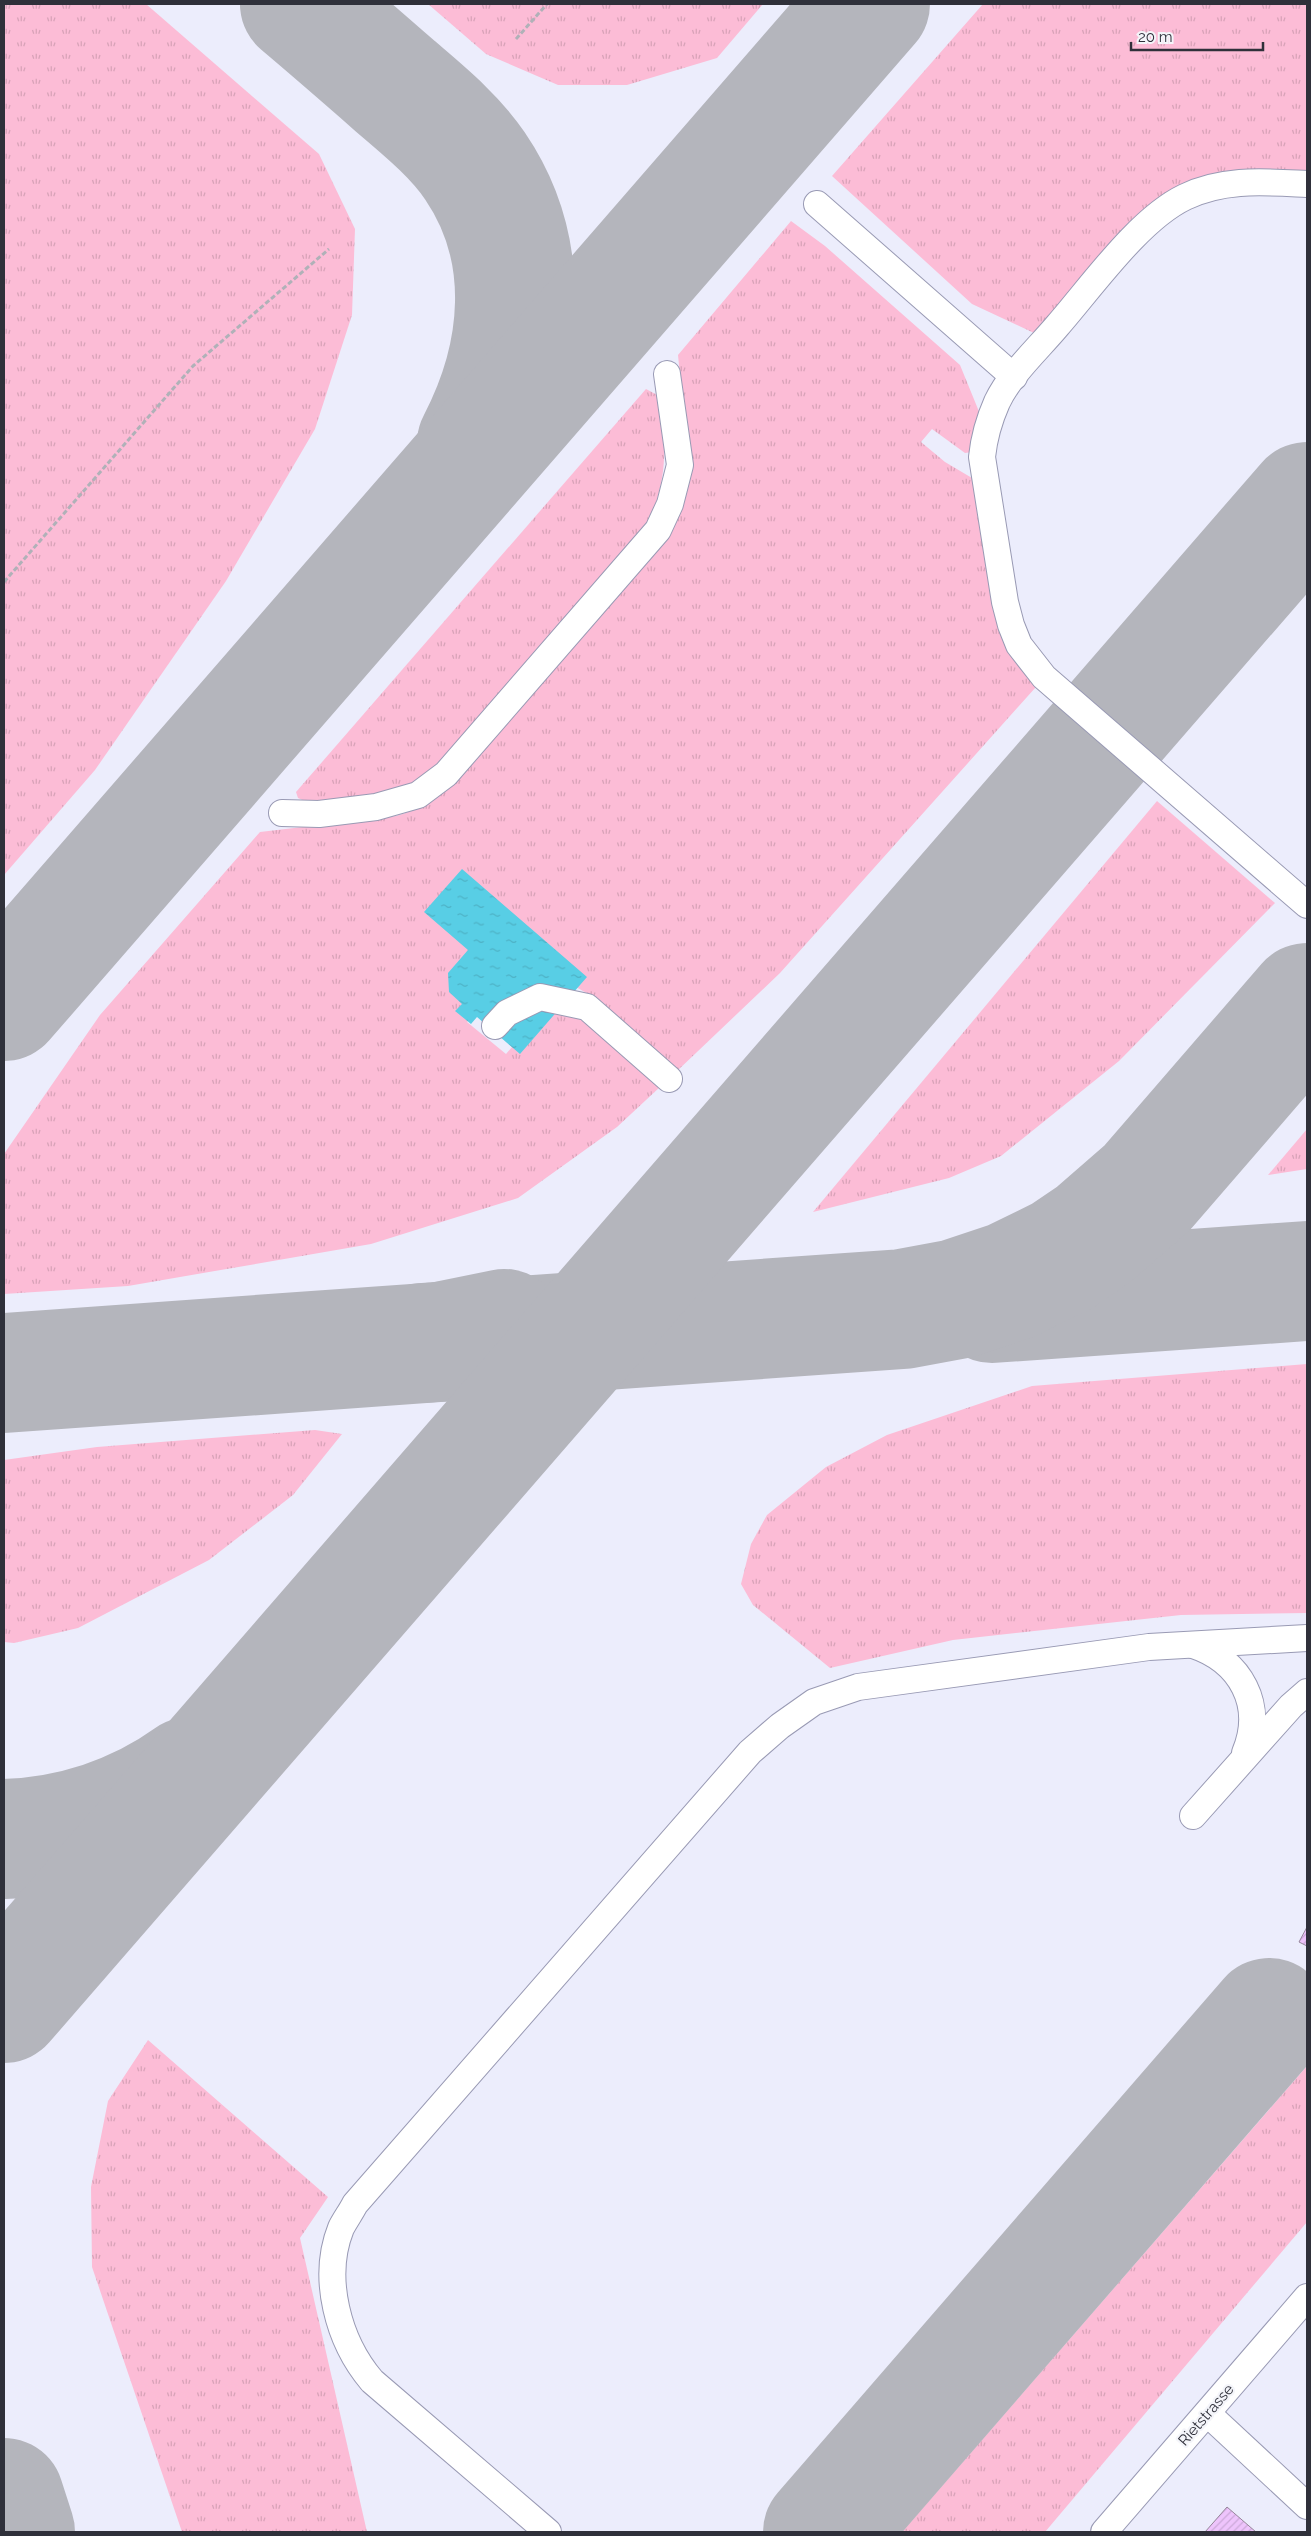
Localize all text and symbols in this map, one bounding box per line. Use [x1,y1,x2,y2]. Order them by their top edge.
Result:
scale bar [1131,20,1264,52]
text: 20 m [1138,28,1173,46]
street label: Rietstrasse [1174,2380,1238,2449]

